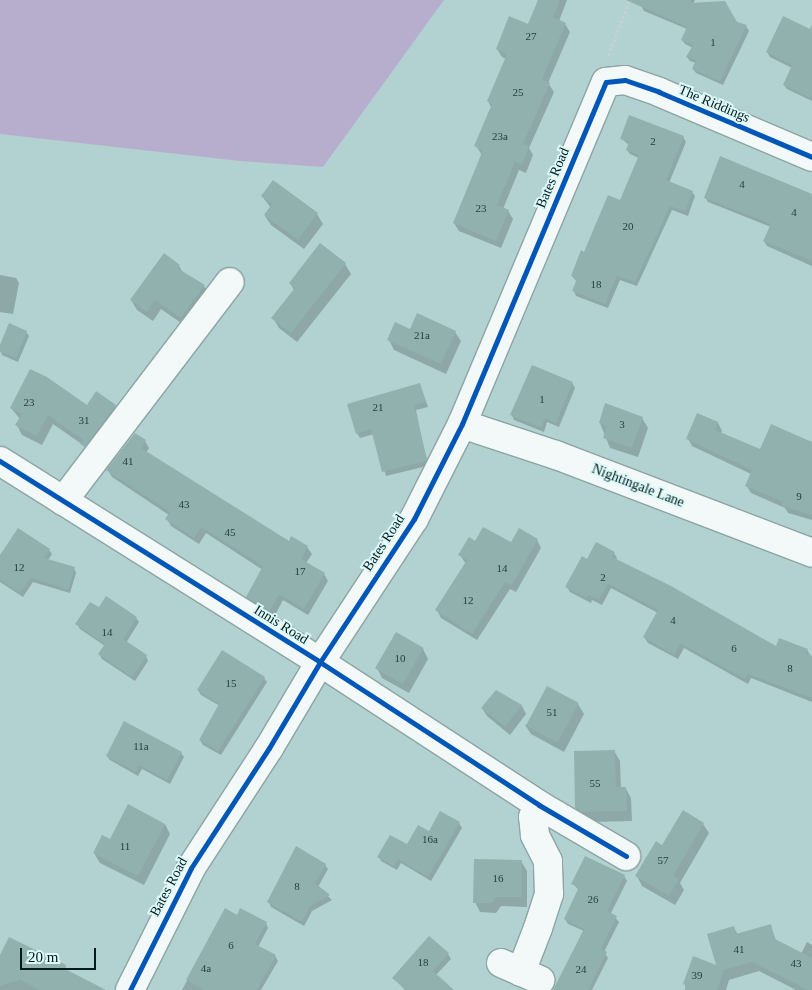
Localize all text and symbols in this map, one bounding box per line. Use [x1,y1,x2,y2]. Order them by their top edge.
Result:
house number: 27 [526,29,536,43]
house number: 1 [710,35,716,49]
street label: The Riddings [676,81,752,127]
house number: 25 [512,85,524,99]
house number: 23a [492,129,508,143]
house number: 2 [650,134,656,148]
street label: Bates Road [533,145,573,211]
house number: 4 [739,177,745,191]
house number: 23 [476,201,486,215]
house number: 4 [791,205,797,219]
house number: 20 [622,219,634,233]
house number: 18 [590,277,602,291]
house number: 21a [414,328,430,342]
house number: 1 [539,392,545,406]
house number: 23 [23,395,34,409]
house number: 21 [372,400,383,414]
house number: 31 [78,413,90,427]
house number: 3 [619,417,625,431]
house number: 41 [122,454,134,468]
street label: Nightingale Lane [589,461,687,511]
house number: 9 [796,489,802,503]
house number: 43 [178,497,190,511]
street label: Bates Road [359,512,409,574]
house number: 45 [224,525,236,539]
house number: 12 [13,560,24,574]
house number: 14 [497,561,508,575]
house number: 17 [294,564,306,578]
house number: 2 [600,570,606,584]
house number: 12 [462,593,473,607]
street label: Innis Road [251,602,311,648]
house number: 4 [670,613,676,627]
house number: 14 [101,625,112,639]
house number: 6 [731,641,737,655]
house number: 10 [394,651,406,665]
house number: 8 [787,661,793,675]
house number: 15 [226,676,237,690]
house number: 51 [546,705,558,719]
house number: 11a [133,739,149,753]
house number: 55 [590,776,600,790]
house number: 16a [422,832,438,846]
house number: 11 [120,839,130,853]
house number: 57 [658,853,668,867]
street label: Bates Road [147,855,191,919]
house number: 16 [492,871,503,885]
house number: 8 [294,879,300,893]
house number: 26 [588,892,598,906]
scale bar [22,938,99,970]
house number: 6 [228,938,234,952]
house number: 41 [734,942,744,956]
text: 20 m [28,949,58,965]
house number: 18 [418,955,428,969]
house number: 43 [790,956,801,970]
house number: 4a [201,961,211,975]
house number: 24 [576,962,586,976]
house number: 39 [692,968,702,982]

